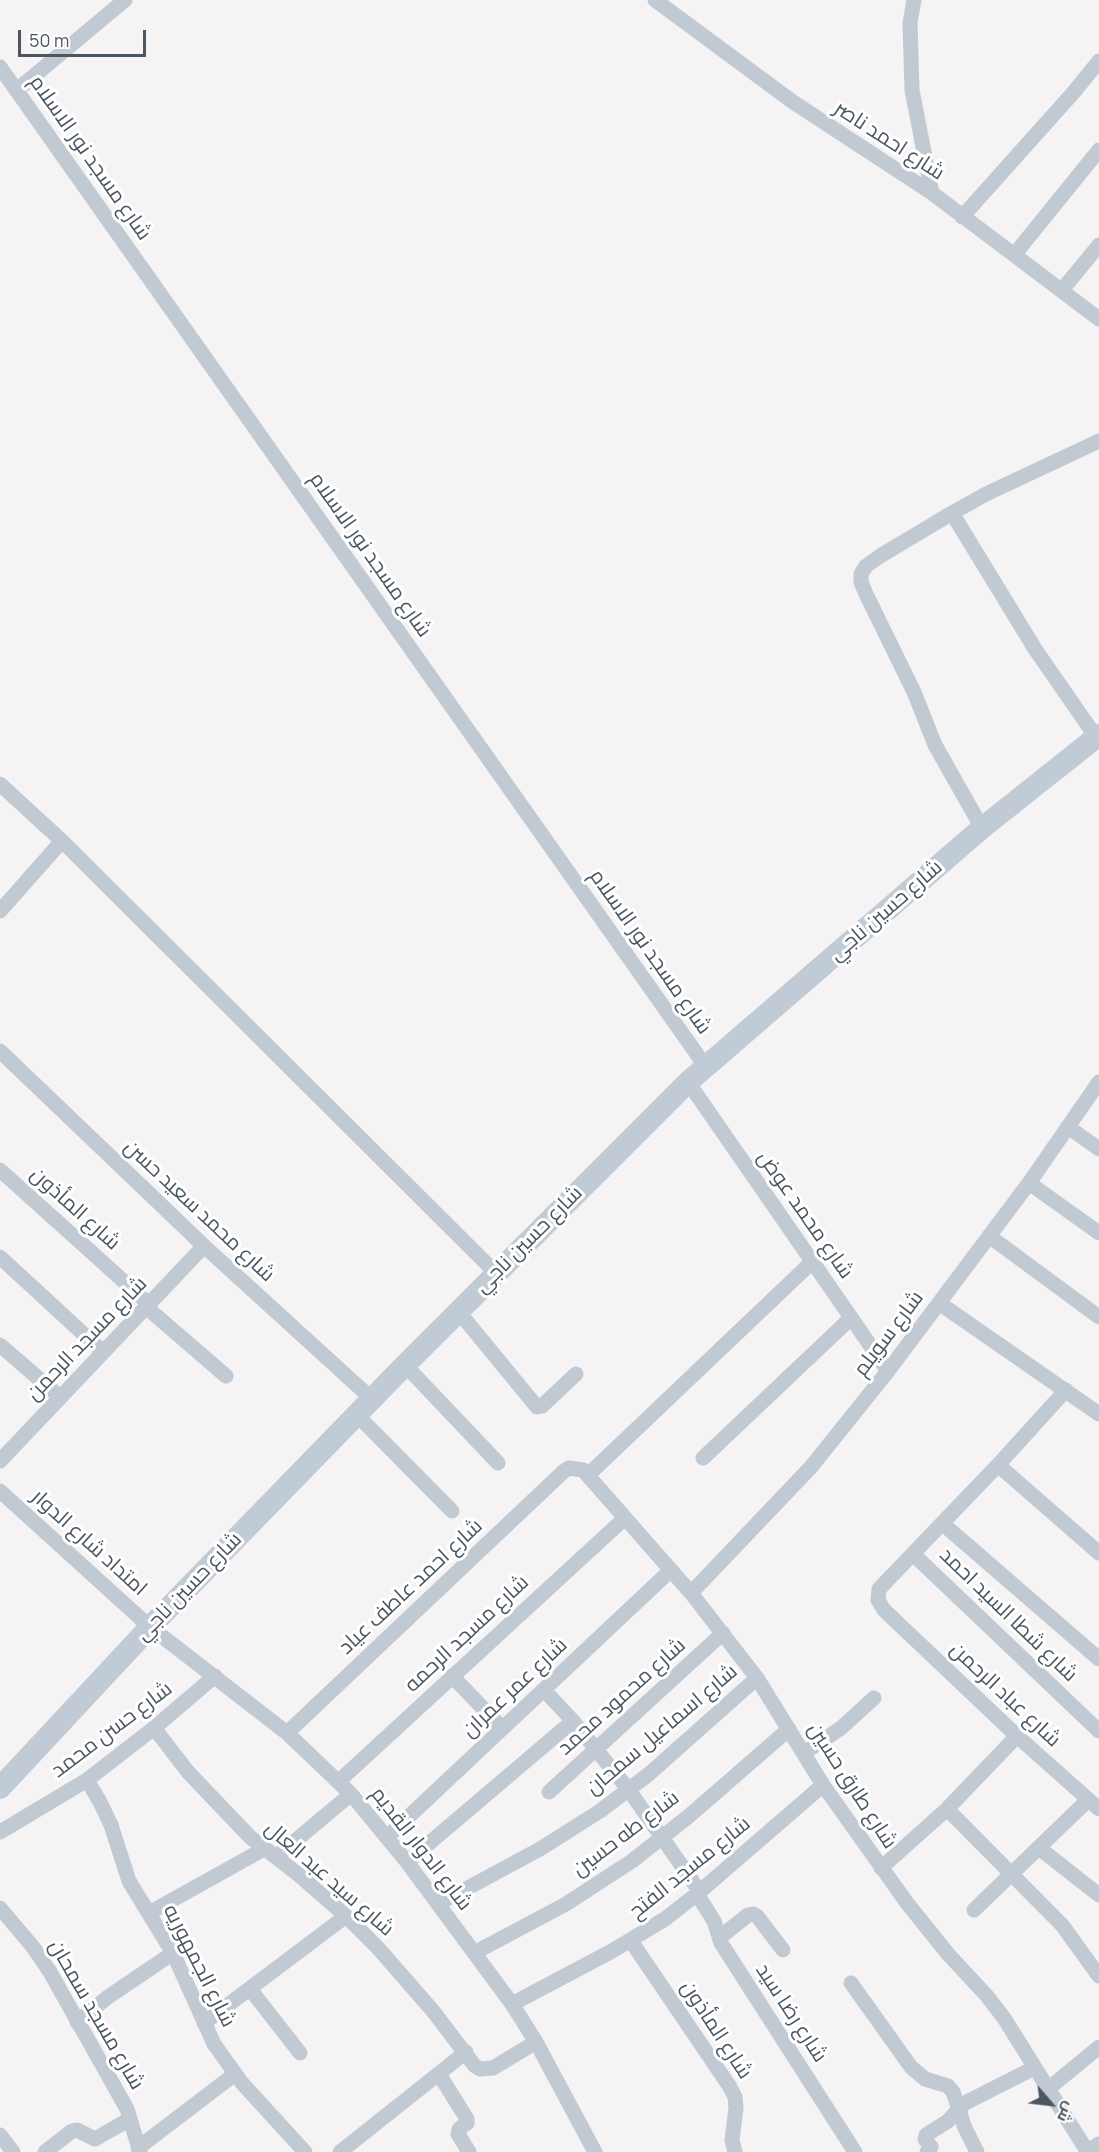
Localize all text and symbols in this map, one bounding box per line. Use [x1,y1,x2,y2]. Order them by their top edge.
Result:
scale bar [21,18,148,56]
text: 50 m [29,28,69,52]
street label: شارع مسجد نور الاسلام [24,71,156,245]
street label: شارع احمد ناصر [829,96,949,186]
street label: شارع مسجد نور الاسلام [304,468,436,642]
street label: شارع حسين ناجي [824,855,948,967]
street label: شارع مسجد نور الاسلام [584,865,716,1039]
street label: شارع محمد سعيد حسن [118,1135,280,1287]
street label: شارع محمد عوض [752,1146,858,1284]
street label: شارع المأذون [25,1162,125,1256]
street label: شارع حسين ناجي [470,1181,588,1299]
street label: شارع مسجد الرحمن [21,1272,153,1406]
street label: شارع سويلم [849,1286,929,1382]
street label: امتداد شارع الدوار [26,1485,152,1601]
street label: شارع احمد عاطف عياد [334,1514,488,1660]
street label: شارع حسين ناجي [131,1527,247,1647]
street label: شارع شطا السيد احمد [934,1543,1082,1687]
street label: شارع مسجد الرحمه [400,1570,534,1698]
street label: شارع عمر عمران [457,1633,573,1743]
street label: شارع محمود محمد [553,1633,691,1761]
street label: شارع عباد الرحمن [944,1637,1066,1753]
street label: شارع اسماعيل سمحان [581,1659,743,1801]
street label: شارع حسن محمد [47,1676,177,1784]
street label: شارع طارق حسين [802,1718,902,1854]
street label: شارع الدوار القديم [365,1782,477,1916]
street label: شارع طه حسين [568,1786,684,1882]
street label: شارع مسجد الفتح [624,1811,756,1925]
street label: شارع سيد عبد العال [259,1816,399,1942]
street label: شارع الجمهوريه [157,1901,241,2031]
street label: شارع مسجد سمحان [43,1936,149,2094]
street label: شارع رضا سيد [750,1959,832,2067]
street label: شارع المأذون [675,1976,757,2084]
north arrow [1021,2074,1081,2134]
text: ش [1052,2098,1081,2127]

